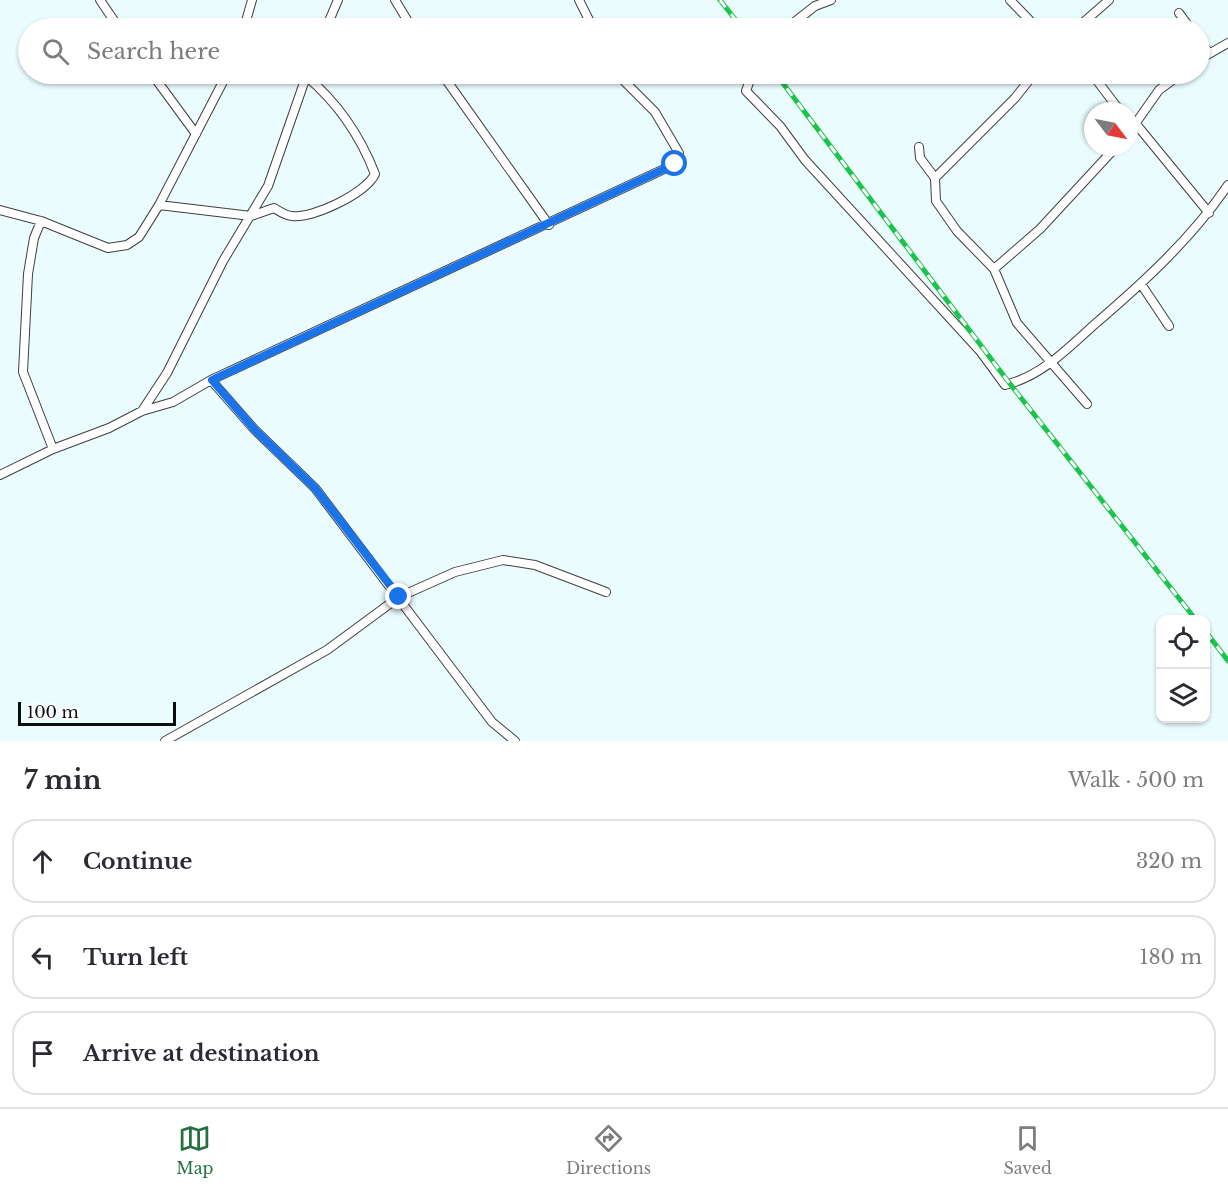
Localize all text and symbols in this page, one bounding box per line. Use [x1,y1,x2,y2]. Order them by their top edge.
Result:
search box [18,18,1210,84]
icon: search [39,35,72,68]
text: Search here [87,38,220,65]
north arrow [1084,102,1138,156]
route start [661,150,687,176]
route end [385,583,411,609]
map controls [1156,615,1210,723]
button: locate [1156,615,1210,669]
button: layers [1156,669,1210,723]
scale bar [18,699,176,726]
text: 100 m [27,702,79,722]
text: 7 min [24,764,101,796]
text: Walk · 500 m [1068,768,1204,792]
icon: ahead [26,845,59,878]
text: Continue [83,848,192,875]
text: 320 m [1136,849,1202,873]
icon: left [26,941,59,974]
text: Turn left [83,944,188,971]
text: 180 m [1139,945,1202,969]
icon: arrive [26,1037,59,1070]
text: Arrive at destination [83,1040,320,1067]
tab: Map [176,1122,213,1178]
tab: Directions [566,1122,651,1178]
tab: Saved [1003,1122,1052,1178]

